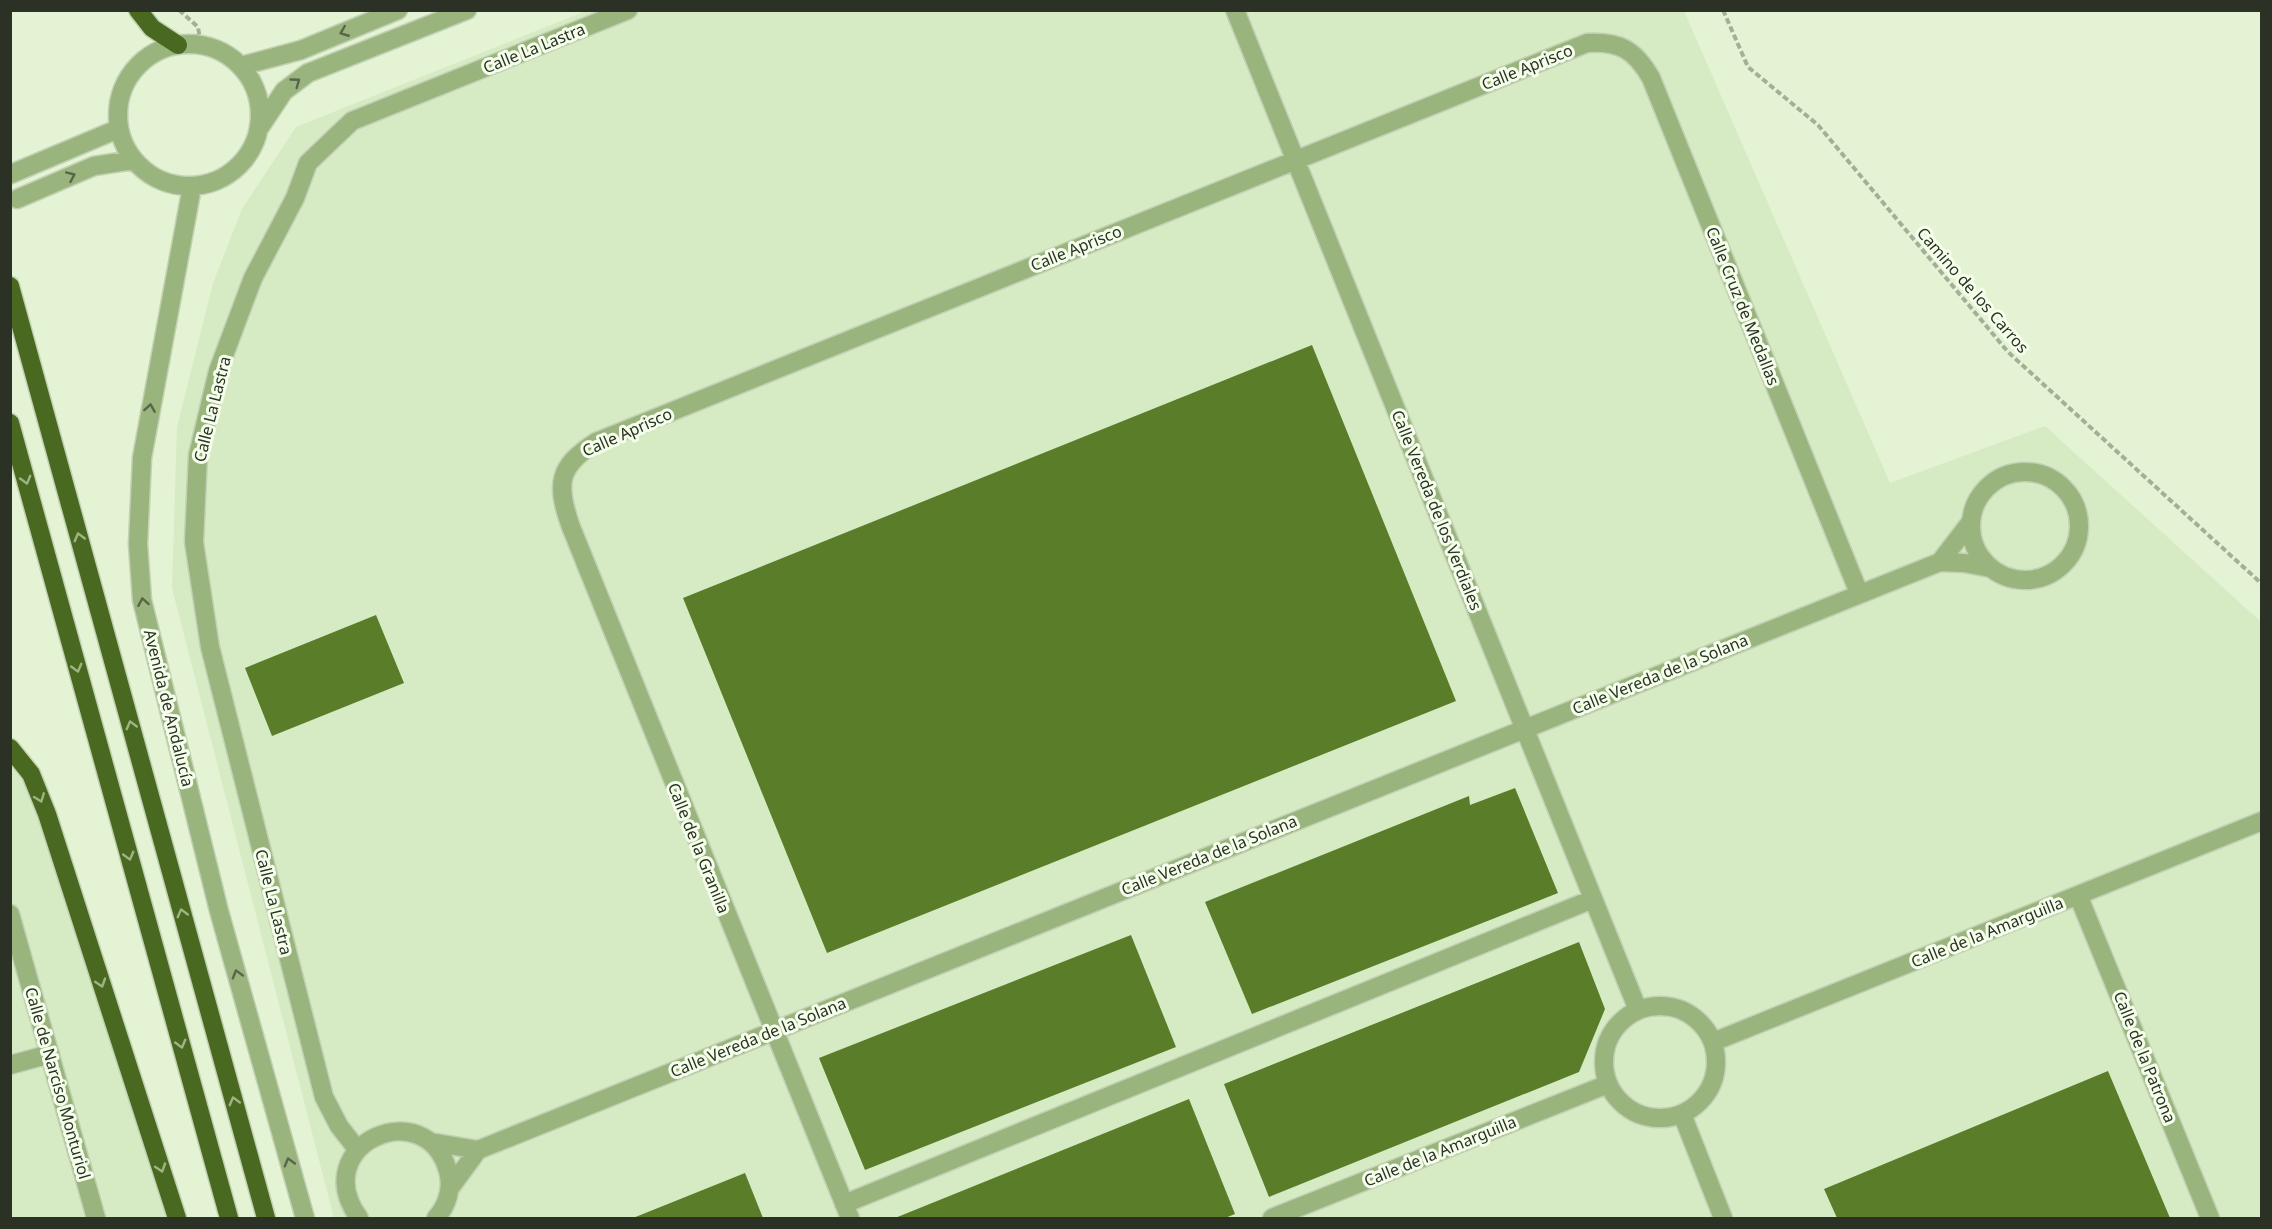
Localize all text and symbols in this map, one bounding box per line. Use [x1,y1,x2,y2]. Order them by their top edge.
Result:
street label: Calle La Lastra [480,18,588,78]
one-way arrow [339,25,350,38]
street label: Calle Aprisco [1478,39,1576,95]
one-way arrow [289,79,300,90]
one-way arrow [65,171,76,183]
street label: Calle Aprisco [1027,220,1125,276]
street label: Camino de los Carros [1912,222,2034,358]
street label: Calle Cruz de Medallas [1701,223,1785,389]
street label: Calle La Lastra [188,354,236,464]
street label: Calle Aprisco [579,402,675,462]
one-way arrow [143,404,155,413]
street label: Calle Vereda de los Verdiales [1387,407,1487,613]
one-way arrow [19,474,31,485]
one-way arrow [74,532,86,543]
one-way arrow [137,597,150,607]
street label: Avenida de Andalucía [139,627,199,789]
street label: Calle Vereda de la Solana [1569,629,1751,719]
one-way arrow [70,663,83,673]
one-way arrow [126,720,138,731]
street label: Calle de la Granilla [663,779,735,917]
one-way arrow [33,791,45,802]
street label: Calle Vereda de la Solana [1118,810,1300,900]
street label: Calle La Lastra [250,847,298,957]
one-way arrow [122,850,134,861]
street label: Calle de la Amarguilla [1908,891,2066,973]
one-way arrow [177,908,190,918]
one-way arrow [232,969,244,980]
one-way arrow [94,977,106,988]
street label: Calle de Narciso Monturiol [20,985,96,1181]
street label: Calle de la Patrona [2109,988,2181,1126]
street label: Calle Vereda de la Solana [667,992,849,1082]
one-way arrow [174,1038,186,1049]
one-way arrow [229,1096,241,1107]
street label: Calle de la Amarguilla [1361,1110,1519,1192]
one-way arrow [284,1157,297,1167]
one-way arrow [154,1162,166,1173]

